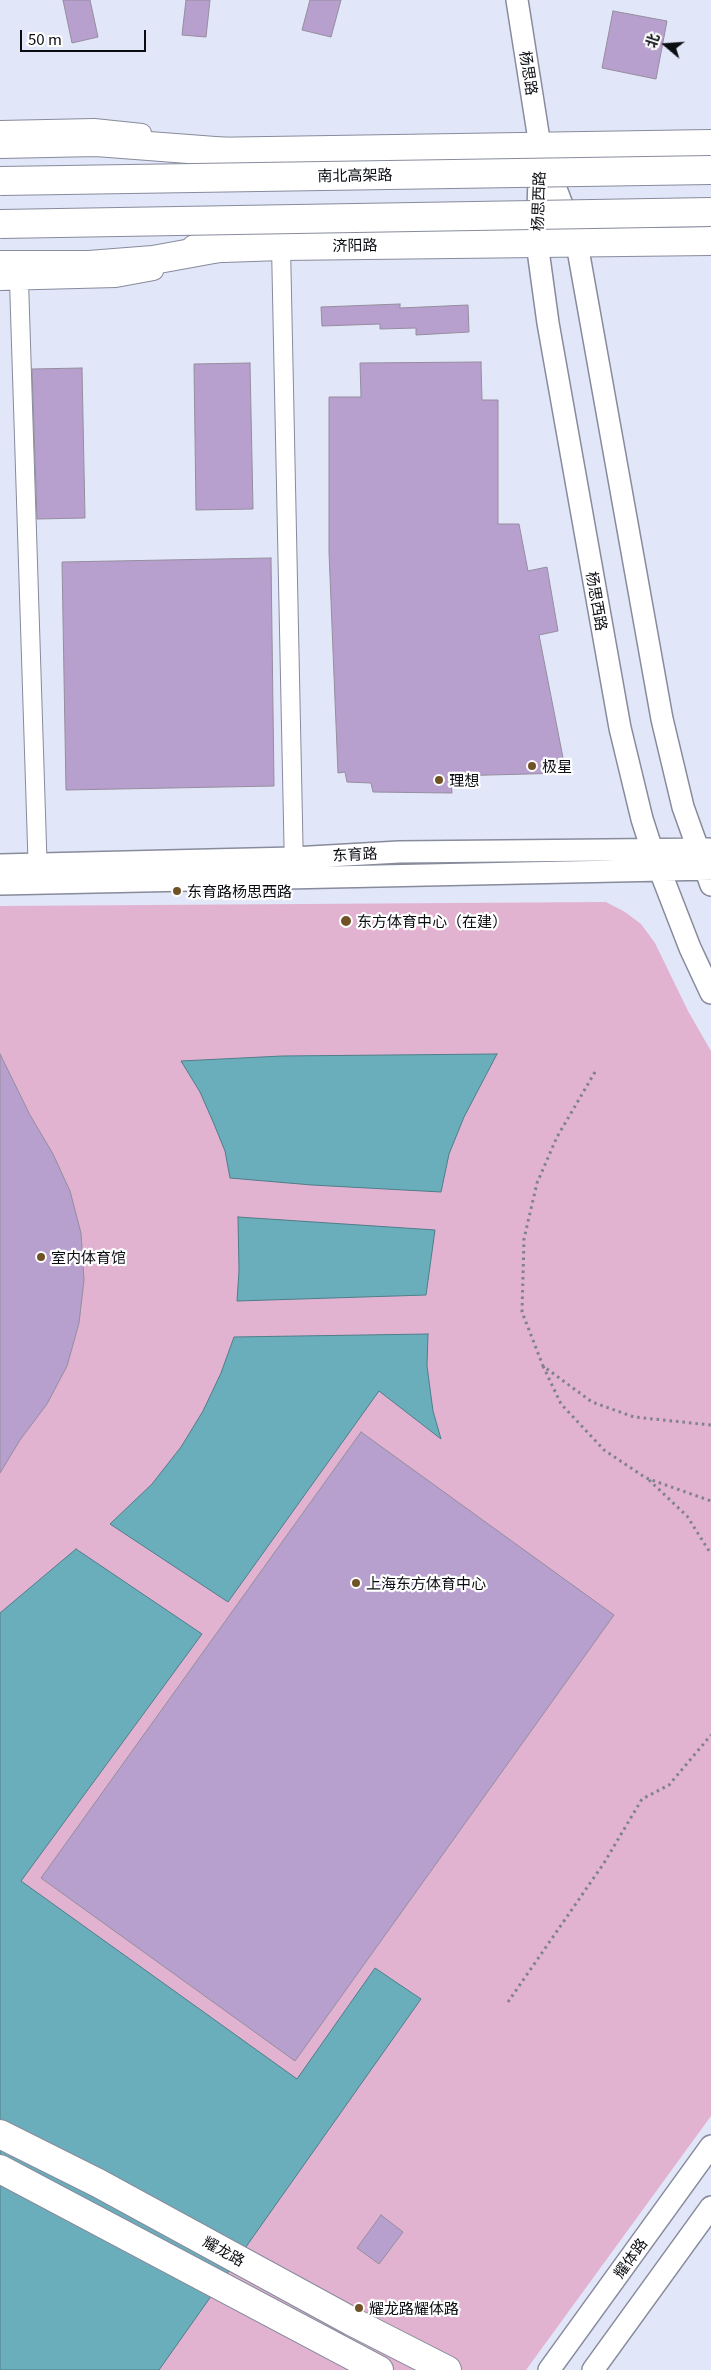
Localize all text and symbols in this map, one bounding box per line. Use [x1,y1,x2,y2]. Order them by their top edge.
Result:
scale bar [22,20,149,52]
north arrow [641,20,691,70]
text: 50 m [28,28,62,49]
text: 北 [640,31,663,50]
street label: 杨思路 [517,49,541,97]
street label: 南北高架路 [317,165,393,185]
street label: 杨思西路 [528,171,548,231]
street label: 济阳路 [332,236,378,254]
street label: 杨思西路 [583,570,611,632]
place label: 极星 [542,757,572,775]
marker: 极星 [526,760,538,772]
place label: 理想 [449,771,479,789]
marker: 理想 [433,774,445,786]
street label: 东育路 [332,844,378,864]
place label: 东育路杨思西路 [187,882,292,900]
marker: 东育路杨思西路 [171,885,183,897]
place label: 东方体育中心（在建） [357,912,507,930]
marker: 东方体育中心（在建） [339,914,353,928]
place label: 室内体育馆 [51,1248,126,1266]
marker: 室内体育馆 [35,1251,47,1263]
place label: 上海东方体育中心 [366,1574,486,1592]
marker: 上海东方体育中心 [350,1577,362,1589]
street label: 耀龙路 [200,2232,248,2270]
street label: 耀体路 [609,2235,651,2281]
place label: 耀龙路耀体路 [369,2299,459,2317]
marker: 耀龙路耀体路 [353,2302,365,2314]

